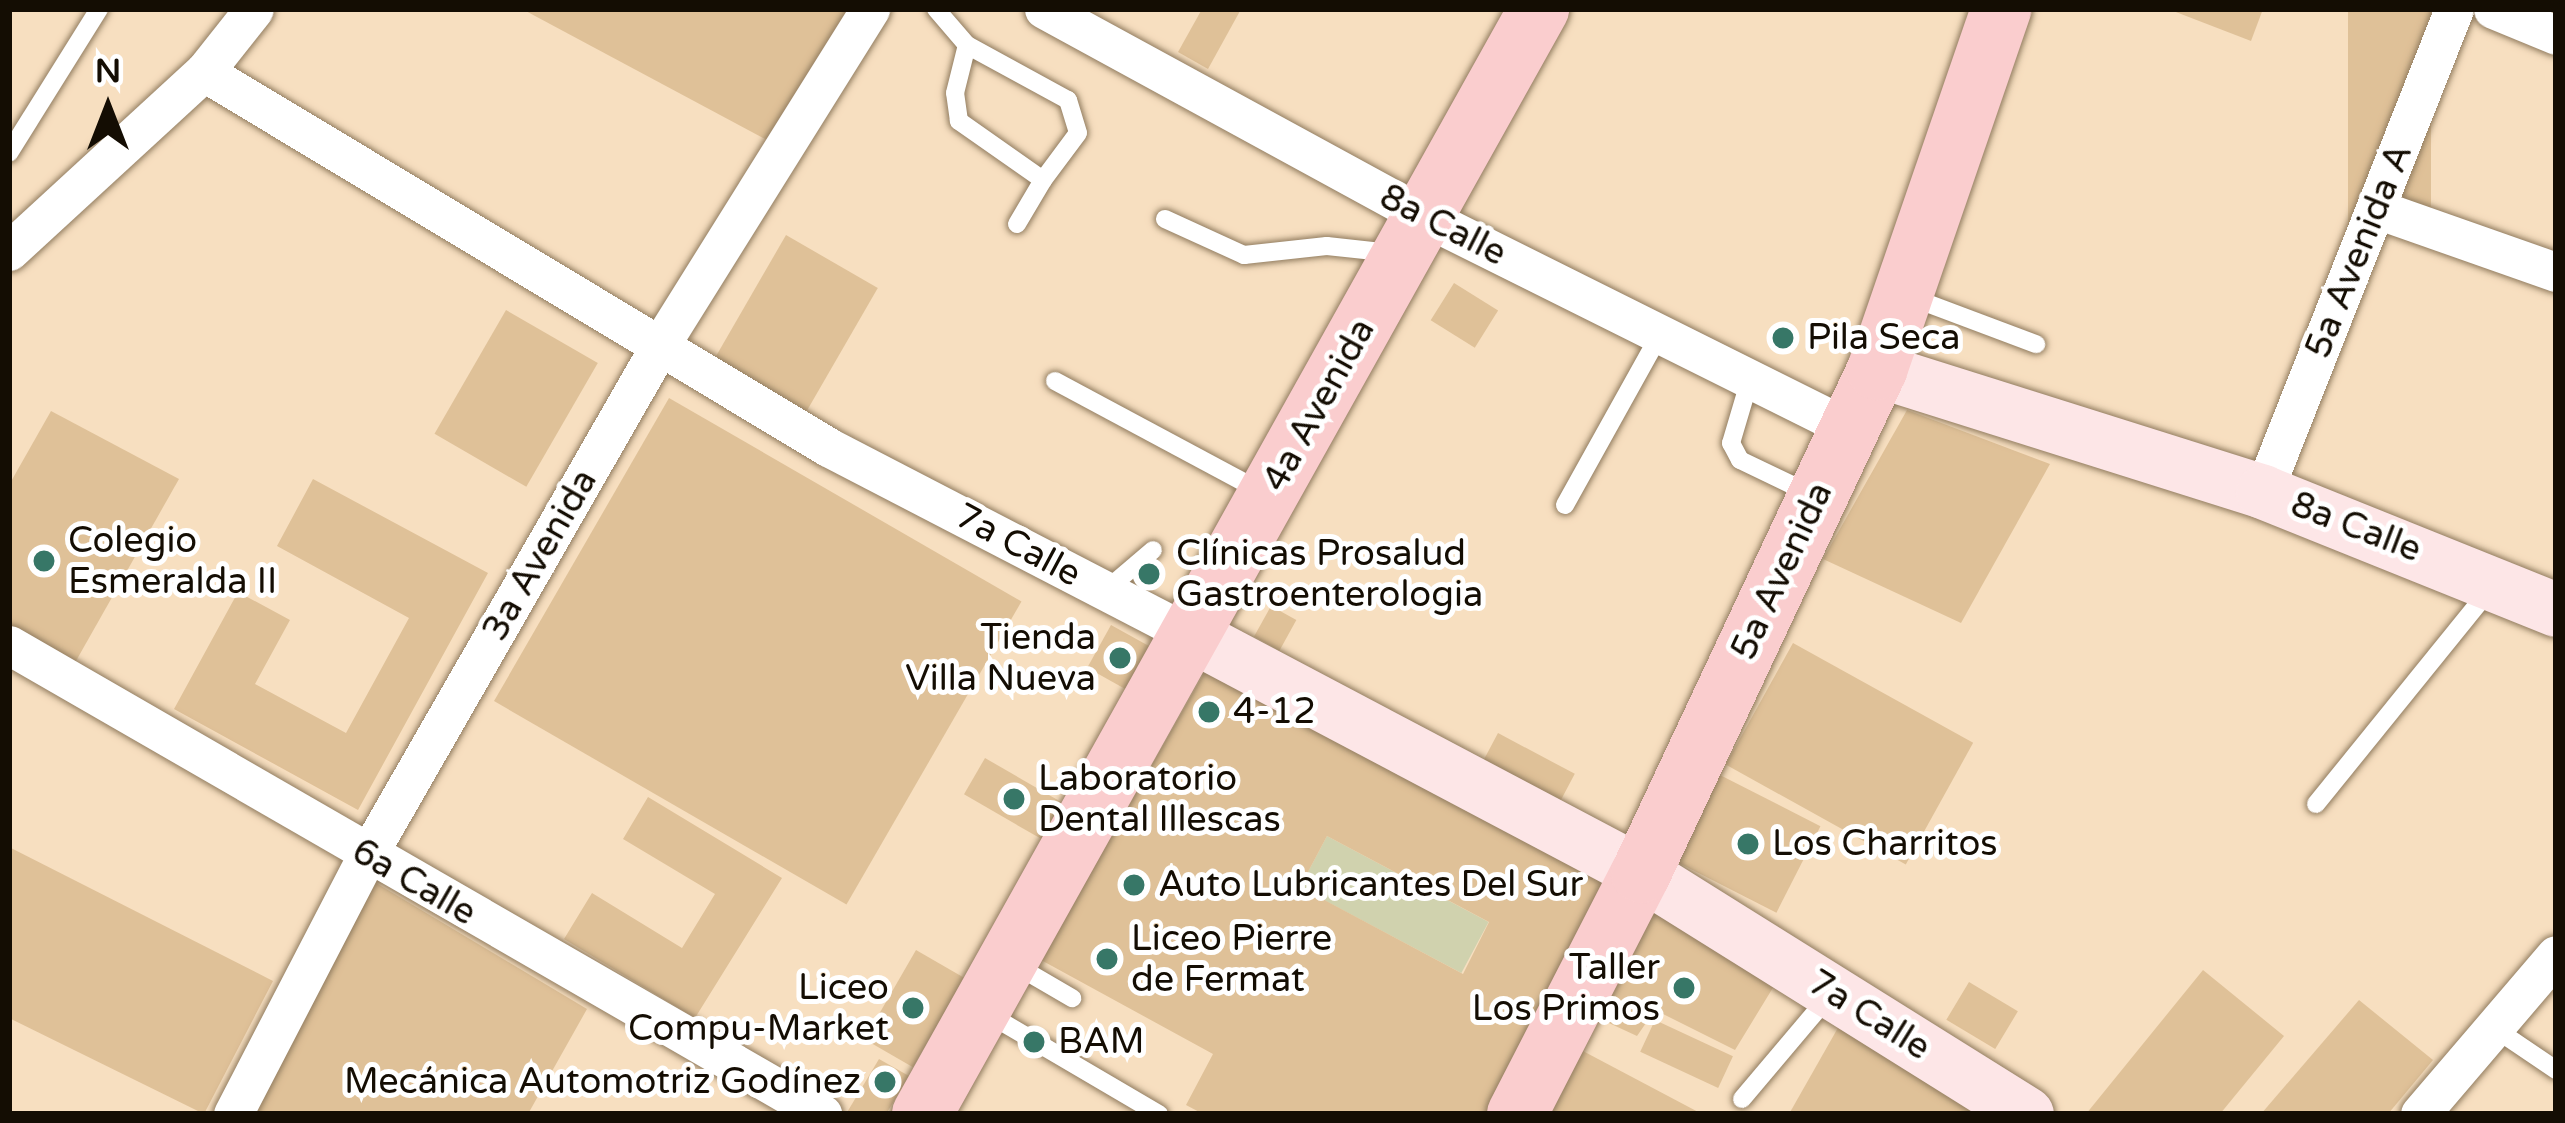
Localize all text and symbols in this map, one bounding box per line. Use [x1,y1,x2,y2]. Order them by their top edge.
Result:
north arrow [48,48,168,168]
text: N [95,52,121,91]
street label: 5a Avenida A [2296,138,2422,364]
street label: 8a Calle [1373,175,1513,275]
street label: 4a Avenida [1254,311,1384,499]
place label: Pila Seca [1807,316,1960,360]
marker: Pila Seca [1770,325,1796,351]
street label: 3a Avenida [474,462,606,648]
street label: 5a Avenida [1722,475,1842,667]
street label: 8a Calle [2285,483,2427,571]
street label: 7a Calle [948,494,1088,596]
place label: Colegio Esmeralda II [68,518,277,603]
place label: Clínicas Prosalud Gastroenterologia [1176,531,1483,616]
marker: Colegio Esmeralda II [31,548,57,574]
marker: Clínicas Prosalud Gastroenterologia [1133,558,1165,590]
place label: Tienda Villa Nueva [905,615,1096,700]
marker: Tienda Villa Nueva [1107,645,1133,671]
place label: 4-12 [1233,690,1316,734]
marker: 4-12 [1196,699,1222,725]
place label: Laboratorio Dental Illescas [1038,756,1281,841]
marker: Laboratorio Dental Illescas [1001,786,1027,812]
place label: Los Charritos [1772,822,1998,866]
street label: 6a Calle [344,829,484,935]
marker: Los Charritos [1735,831,1761,857]
place label: Auto Lubricantes Del Sur [1158,863,1583,907]
marker: Auto Lubricantes Del Sur [1121,872,1147,898]
place label: Liceo Pierre de Fermat [1131,916,1332,1001]
place label: Taller Los Primos [1472,945,1660,1030]
marker: Liceo Pierre de Fermat [1094,946,1120,972]
street label: 7a Calle [1800,961,1938,1069]
place label: Liceo Compu-Market [628,965,889,1050]
marker: Taller Los Primos [1671,975,1697,1001]
marker: Liceo Compu-Market [900,995,926,1021]
place label: BAM [1058,1020,1145,1064]
marker: BAM [1021,1029,1047,1055]
place label: Mecánica Automotriz Godínez [344,1060,861,1104]
marker: Mecánica Automotriz Godínez [872,1069,898,1095]

